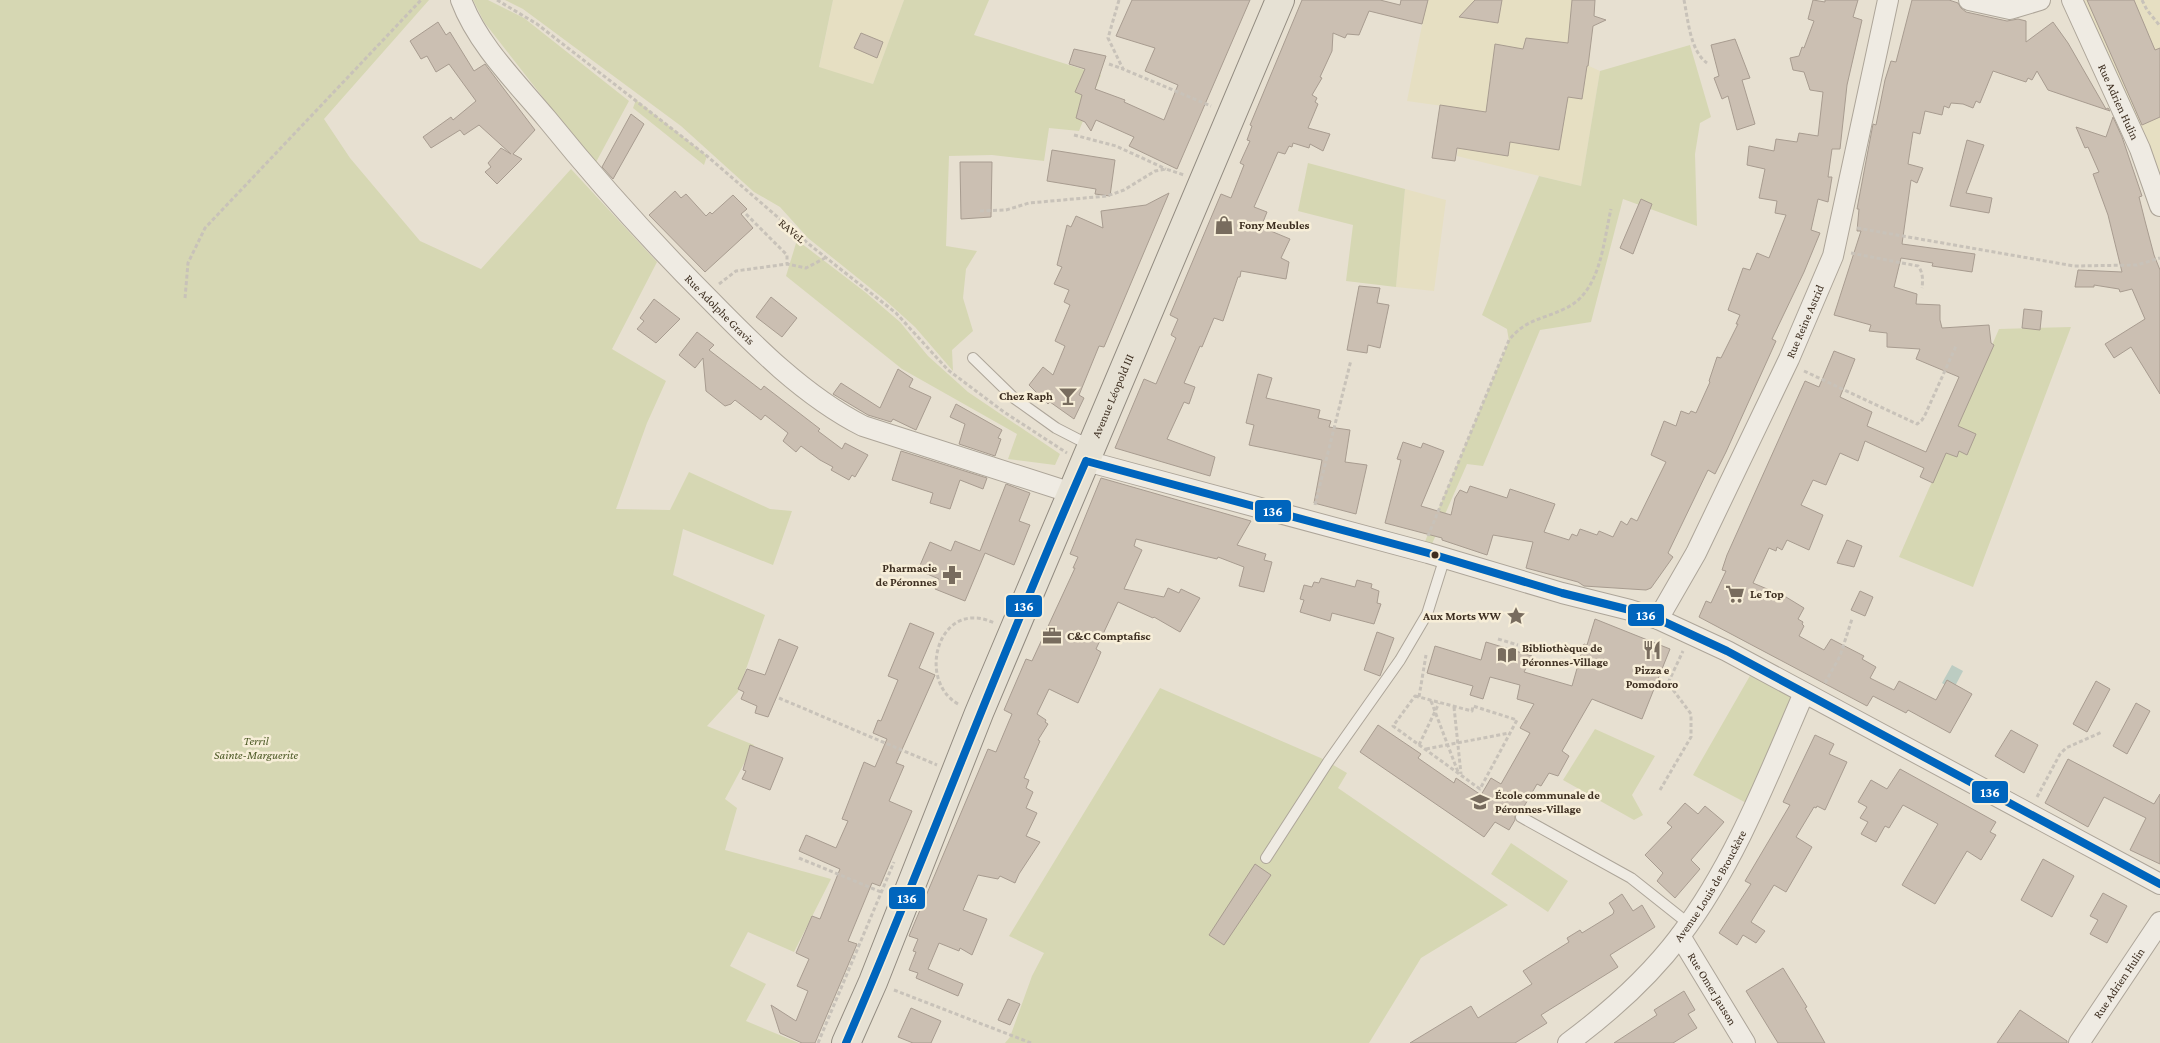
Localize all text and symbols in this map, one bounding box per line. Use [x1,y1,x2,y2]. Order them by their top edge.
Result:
street label: Rue Adrien Hulin [2095,62,2142,143]
shop icon: Fony Meubles [1213,214,1235,236]
street label: RAVeL [776,216,808,246]
place label: Fony Meubles [1239,218,1310,232]
street label: Rue Adolphe Gravis [682,272,758,348]
street label: Rue Reine Astrid [1783,282,1827,360]
street label: Avenue Léopold III [1089,352,1137,440]
bar icon: Chez Raph [1057,385,1079,407]
place label: Chez Raph [999,389,1053,403]
line badge: 136 [1254,499,1292,523]
text: 136 [1263,503,1283,519]
unlabelled marker [1430,550,1440,560]
place label: Pharmacie de Péronnes [876,561,937,589]
pharmacy icon: Pharmacie de Péronnes [941,564,963,586]
supermarket icon: Le Top [1724,583,1746,605]
place label: Le Top [1750,587,1784,601]
line badge: 136 [1005,594,1043,618]
text: 136 [1014,598,1034,614]
line badge: 136 [1627,603,1665,627]
place icon: Aux Morts WW [1505,605,1527,627]
text: 136 [1636,607,1656,623]
place label: Aux Morts WW [1422,609,1502,623]
office icon: C&C Comptafisc [1041,625,1063,647]
place label: C&C Comptafisc [1067,629,1151,643]
restaurant icon: Pizza e Pomodoro [1641,639,1663,661]
place label: Bibliothèque de Péronnes-Village [1522,641,1609,669]
library icon: Bibliothèque de Péronnes-Village [1496,644,1518,666]
place label: Pizza e Pomodoro [1626,663,1678,691]
park label: Terril Sainte-Marguerite [214,734,299,762]
line badge: 136 [1971,780,2009,804]
text: 136 [1980,784,2000,800]
place label: École communale de Péronnes-Village [1495,788,1600,816]
school or university icon: École communale de Péronnes-Village [1469,791,1491,813]
street label: Avenue Louis de Brouckère [1671,828,1749,945]
line badge: 136 [888,886,926,910]
text: 136 [897,890,917,906]
street label: Rue Adrien Hulin [2090,945,2148,1021]
street label: Rue Omer Jauson [1685,950,1740,1028]

